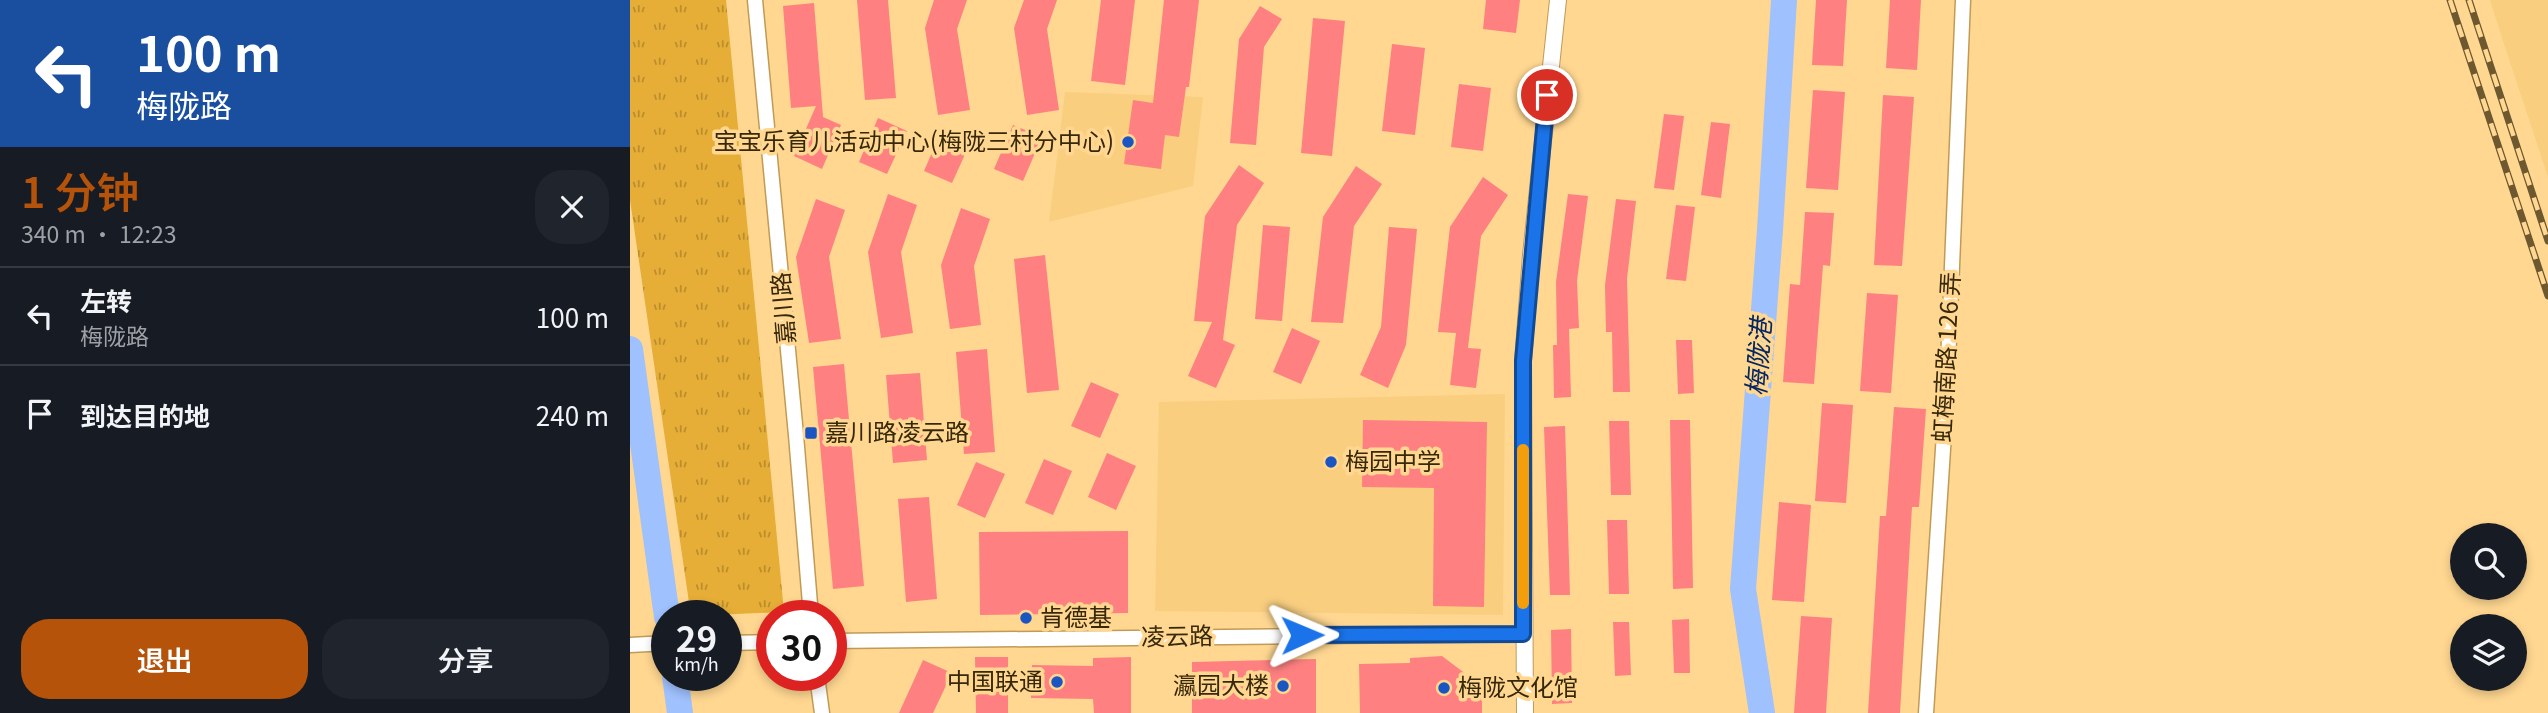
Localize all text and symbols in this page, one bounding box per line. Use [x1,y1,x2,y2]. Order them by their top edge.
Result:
text: 100 m [136,15,281,86]
icon: left [21,28,112,119]
pin [1517,65,1577,125]
icon: arrive [1528,76,1566,114]
text: 梅陇路 [136,81,232,127]
place label: 宝宝乐育儿活动中心(梅陇三村分中心) [714,122,1114,157]
marker: 宝宝乐育儿活动中心(梅陇三村分中心) [1120,134,1136,150]
text: 1 分钟 [21,159,139,220]
button: close [535,170,609,244]
text: 340 m · 12:23 [21,216,177,250]
street label: 嘉川路 [761,271,802,346]
street label: 虹梅南路 126 弄 [1923,271,1966,443]
text: 左转 [80,281,132,318]
icon: left [21,297,59,335]
text: 100 m [536,298,609,335]
water label: 梅陇港 [1735,313,1778,397]
text: 梅陇路 [80,318,149,352]
icon: arrive [21,395,59,433]
text: 到达目的地 [80,396,210,433]
text: 240 m [536,396,609,433]
place label: 嘉川路凌云路 [825,413,969,448]
marker: 嘉川路凌云路 [803,425,819,441]
place label: 梅园中学 [1345,442,1441,477]
marker: 梅园中学 [1323,454,1339,470]
map controls [2450,523,2527,691]
button: search [2450,523,2527,600]
place label: 肯德基 [1040,598,1112,633]
position arrow [1265,598,1339,672]
speed limit sign: 30 [756,600,847,691]
marker: 肯德基 [1018,610,1034,626]
text: 29 [676,611,717,662]
button: layers [2450,614,2527,691]
street label: 凌云路 [1141,616,1213,653]
button: 退出 [21,619,308,699]
button: 分享 [322,619,609,699]
text: km/h [674,650,719,676]
place label: 中国联通 [947,662,1043,697]
place label: 瀛园大楼 [1173,666,1269,701]
place label: 梅陇文化馆 [1458,668,1578,703]
marker: 中国联通 [1049,674,1065,690]
marker: 瀛园大楼 [1275,678,1291,694]
marker: 梅陇文化馆 [1436,680,1452,696]

